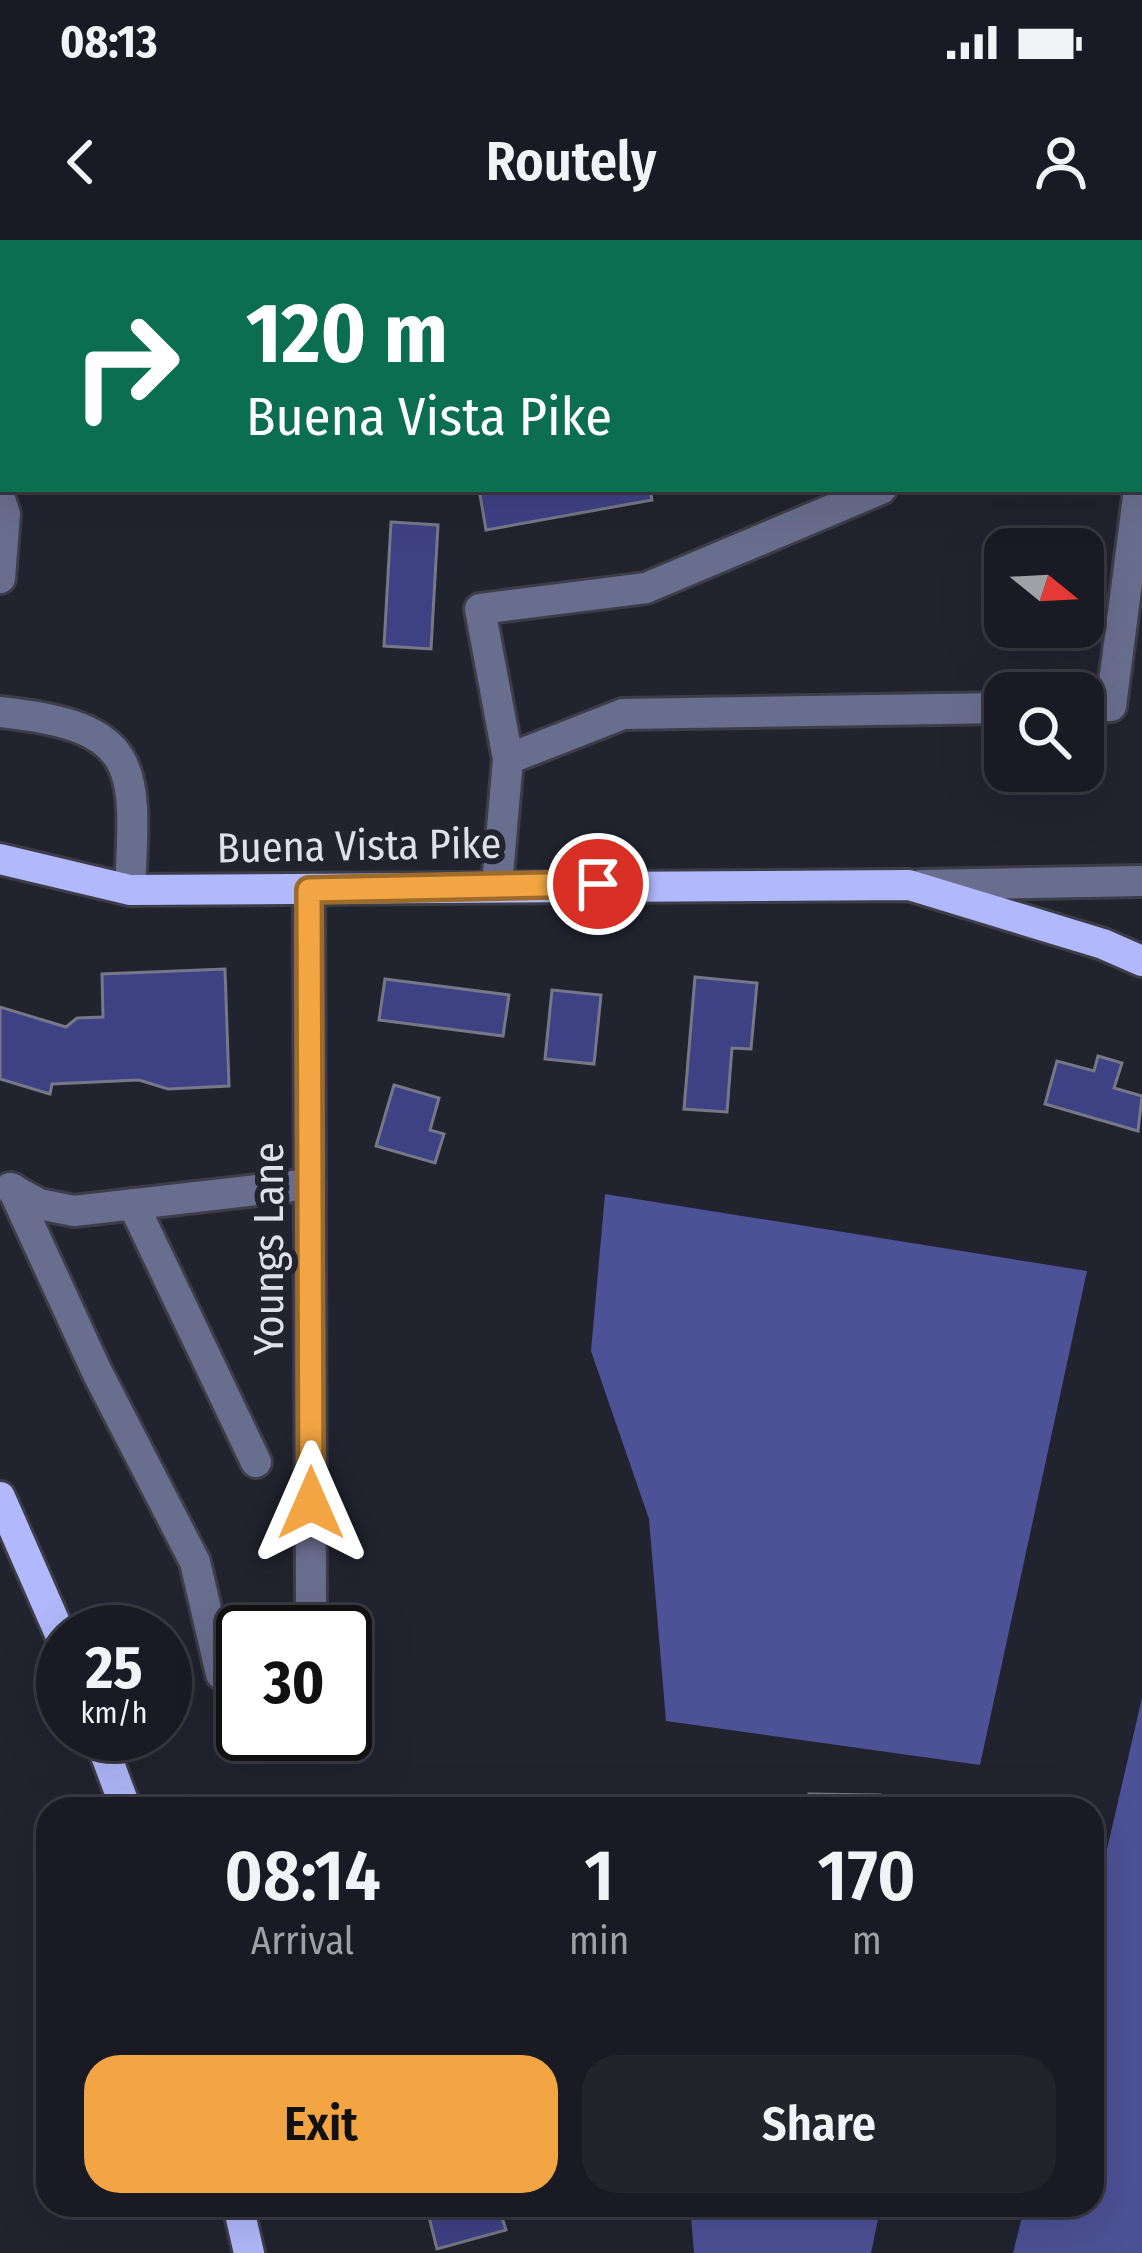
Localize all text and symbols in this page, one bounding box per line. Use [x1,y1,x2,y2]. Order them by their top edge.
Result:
text: 08:13 [60,15,157,69]
icon: back [48,129,114,195]
icon: person [1028,129,1094,195]
text: Routely [486,130,656,194]
text: 120 m [246,283,448,384]
icon: right [48,288,204,444]
text: Buena Vista Pike [246,385,612,449]
north arrow [984,528,1104,648]
map controls [984,528,1104,792]
button: search [984,672,1104,792]
street label: Buena Vista Pike [216,819,502,873]
pin [547,833,649,935]
icon: arrive [565,851,631,917]
street label: Youngs Lane [244,1142,294,1356]
position arrow [248,1440,374,1566]
speed limit sign: 30 [216,1605,372,1761]
text: 25 [85,1632,143,1704]
text: km/h [81,1695,147,1731]
text: 08:14 [224,1833,381,1919]
text: 1 [584,1833,614,1919]
text: 170 [817,1833,916,1919]
text: Arrival [251,1918,354,1964]
text: min [569,1918,629,1964]
text: m [852,1918,882,1964]
button: Exit [84,2055,558,2193]
button: Share [582,2055,1056,2193]

